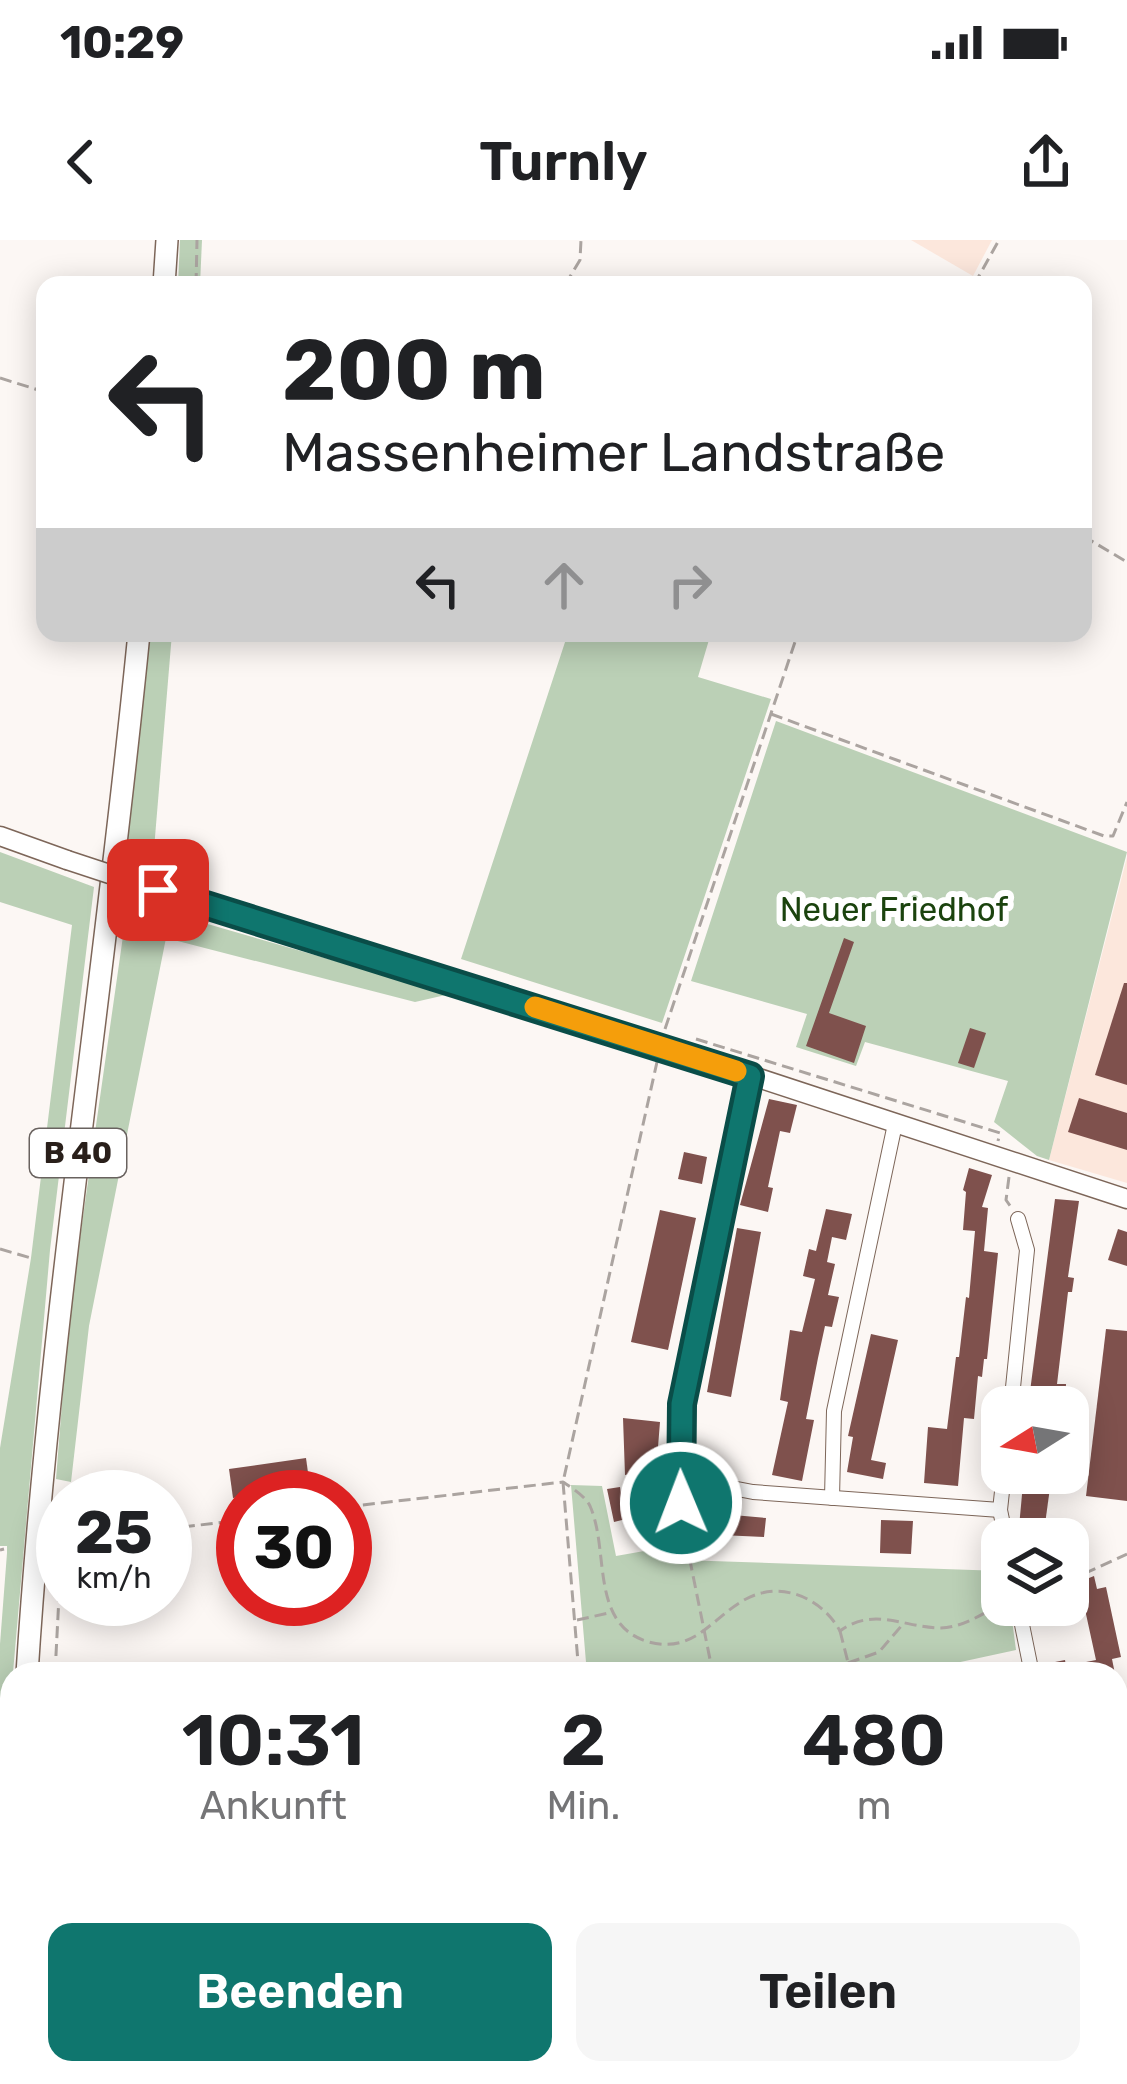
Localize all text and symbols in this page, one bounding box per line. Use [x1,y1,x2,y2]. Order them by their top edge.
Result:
text: 10:29 [60,16,184,69]
icon: back [48,129,114,195]
icon: share [1013,129,1079,195]
text: Turnly [479,130,648,194]
text: 200 m [282,320,546,420]
icon: left [84,324,240,480]
text: Massenheimer Landstraße [282,421,945,485]
icon: left [405,552,471,618]
icon: ahead [531,552,597,618]
icon: right [657,552,723,618]
pin [107,839,209,941]
icon: arrive [125,857,191,923]
park label: Neuer Friedhof [780,890,1009,929]
road number: B 40 [30,1129,126,1177]
north arrow [981,1386,1089,1494]
map controls [981,1386,1089,1626]
position arrow [618,1440,744,1566]
speed limit sign: 30 [216,1470,372,1626]
text: 25 [75,1497,153,1568]
button: layers [981,1518,1089,1626]
text: km/h [77,1560,151,1596]
text: 10:31 [182,1698,365,1783]
text: 2 [560,1698,606,1783]
text: 480 [802,1698,946,1783]
text: Ankunft [200,1783,347,1829]
text: Min. [546,1783,620,1829]
text: m [857,1783,891,1829]
button: Beenden [48,1923,552,2061]
button: Teilen [576,1923,1080,2061]

